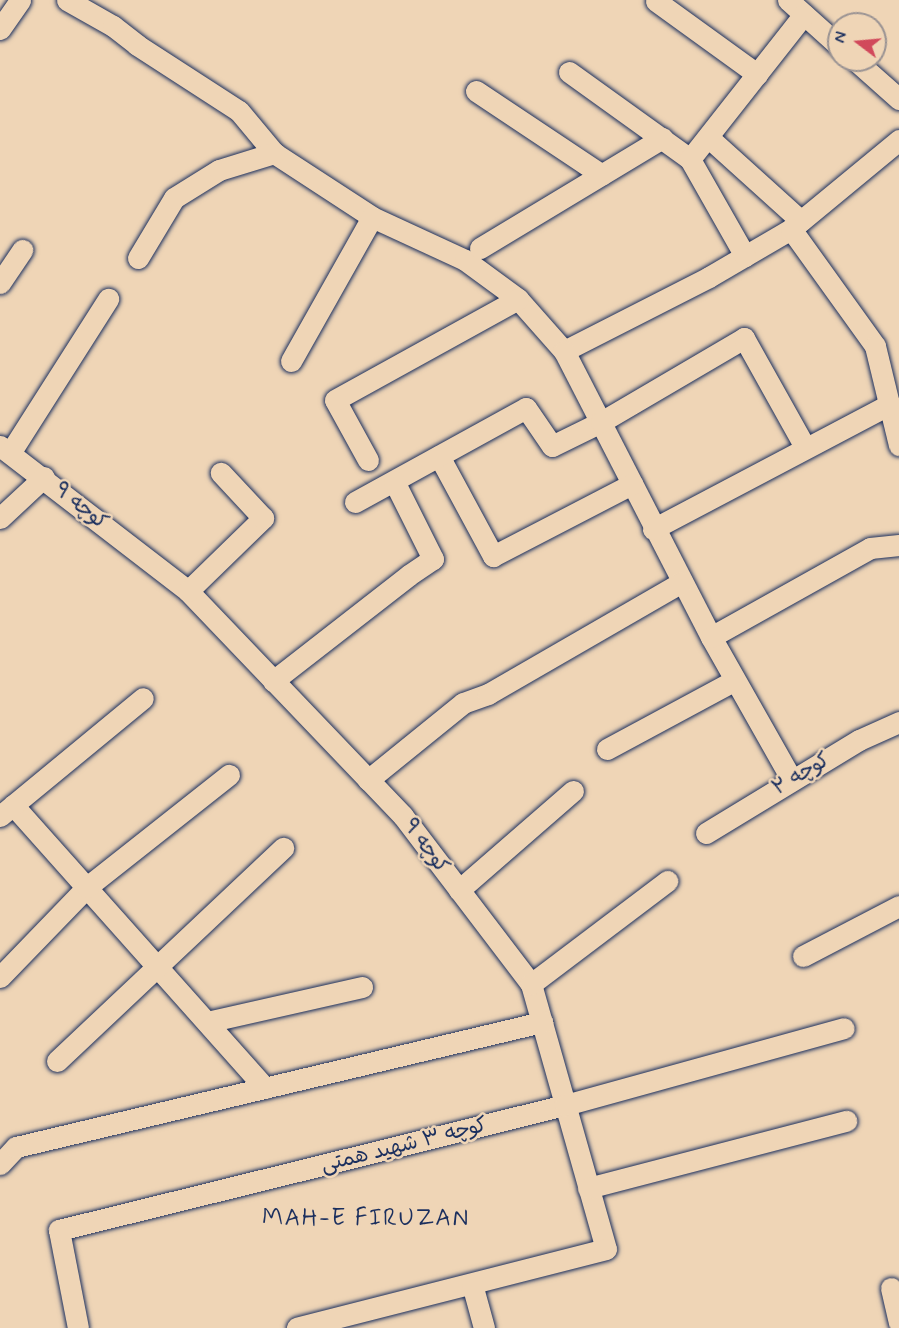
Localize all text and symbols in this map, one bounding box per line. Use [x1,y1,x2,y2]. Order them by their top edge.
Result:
north arrow [827,12,887,72]
text: N [830,29,853,45]
street label: کوچه ۹ [49,477,113,535]
street label: کوچه ۲ [768,747,834,801]
street label: کوچه ۹ [397,814,455,878]
street label: کوچه ۳ شهید همتی [318,1112,490,1178]
district label: MAH-E FIRUZAN [264,1205,468,1233]

